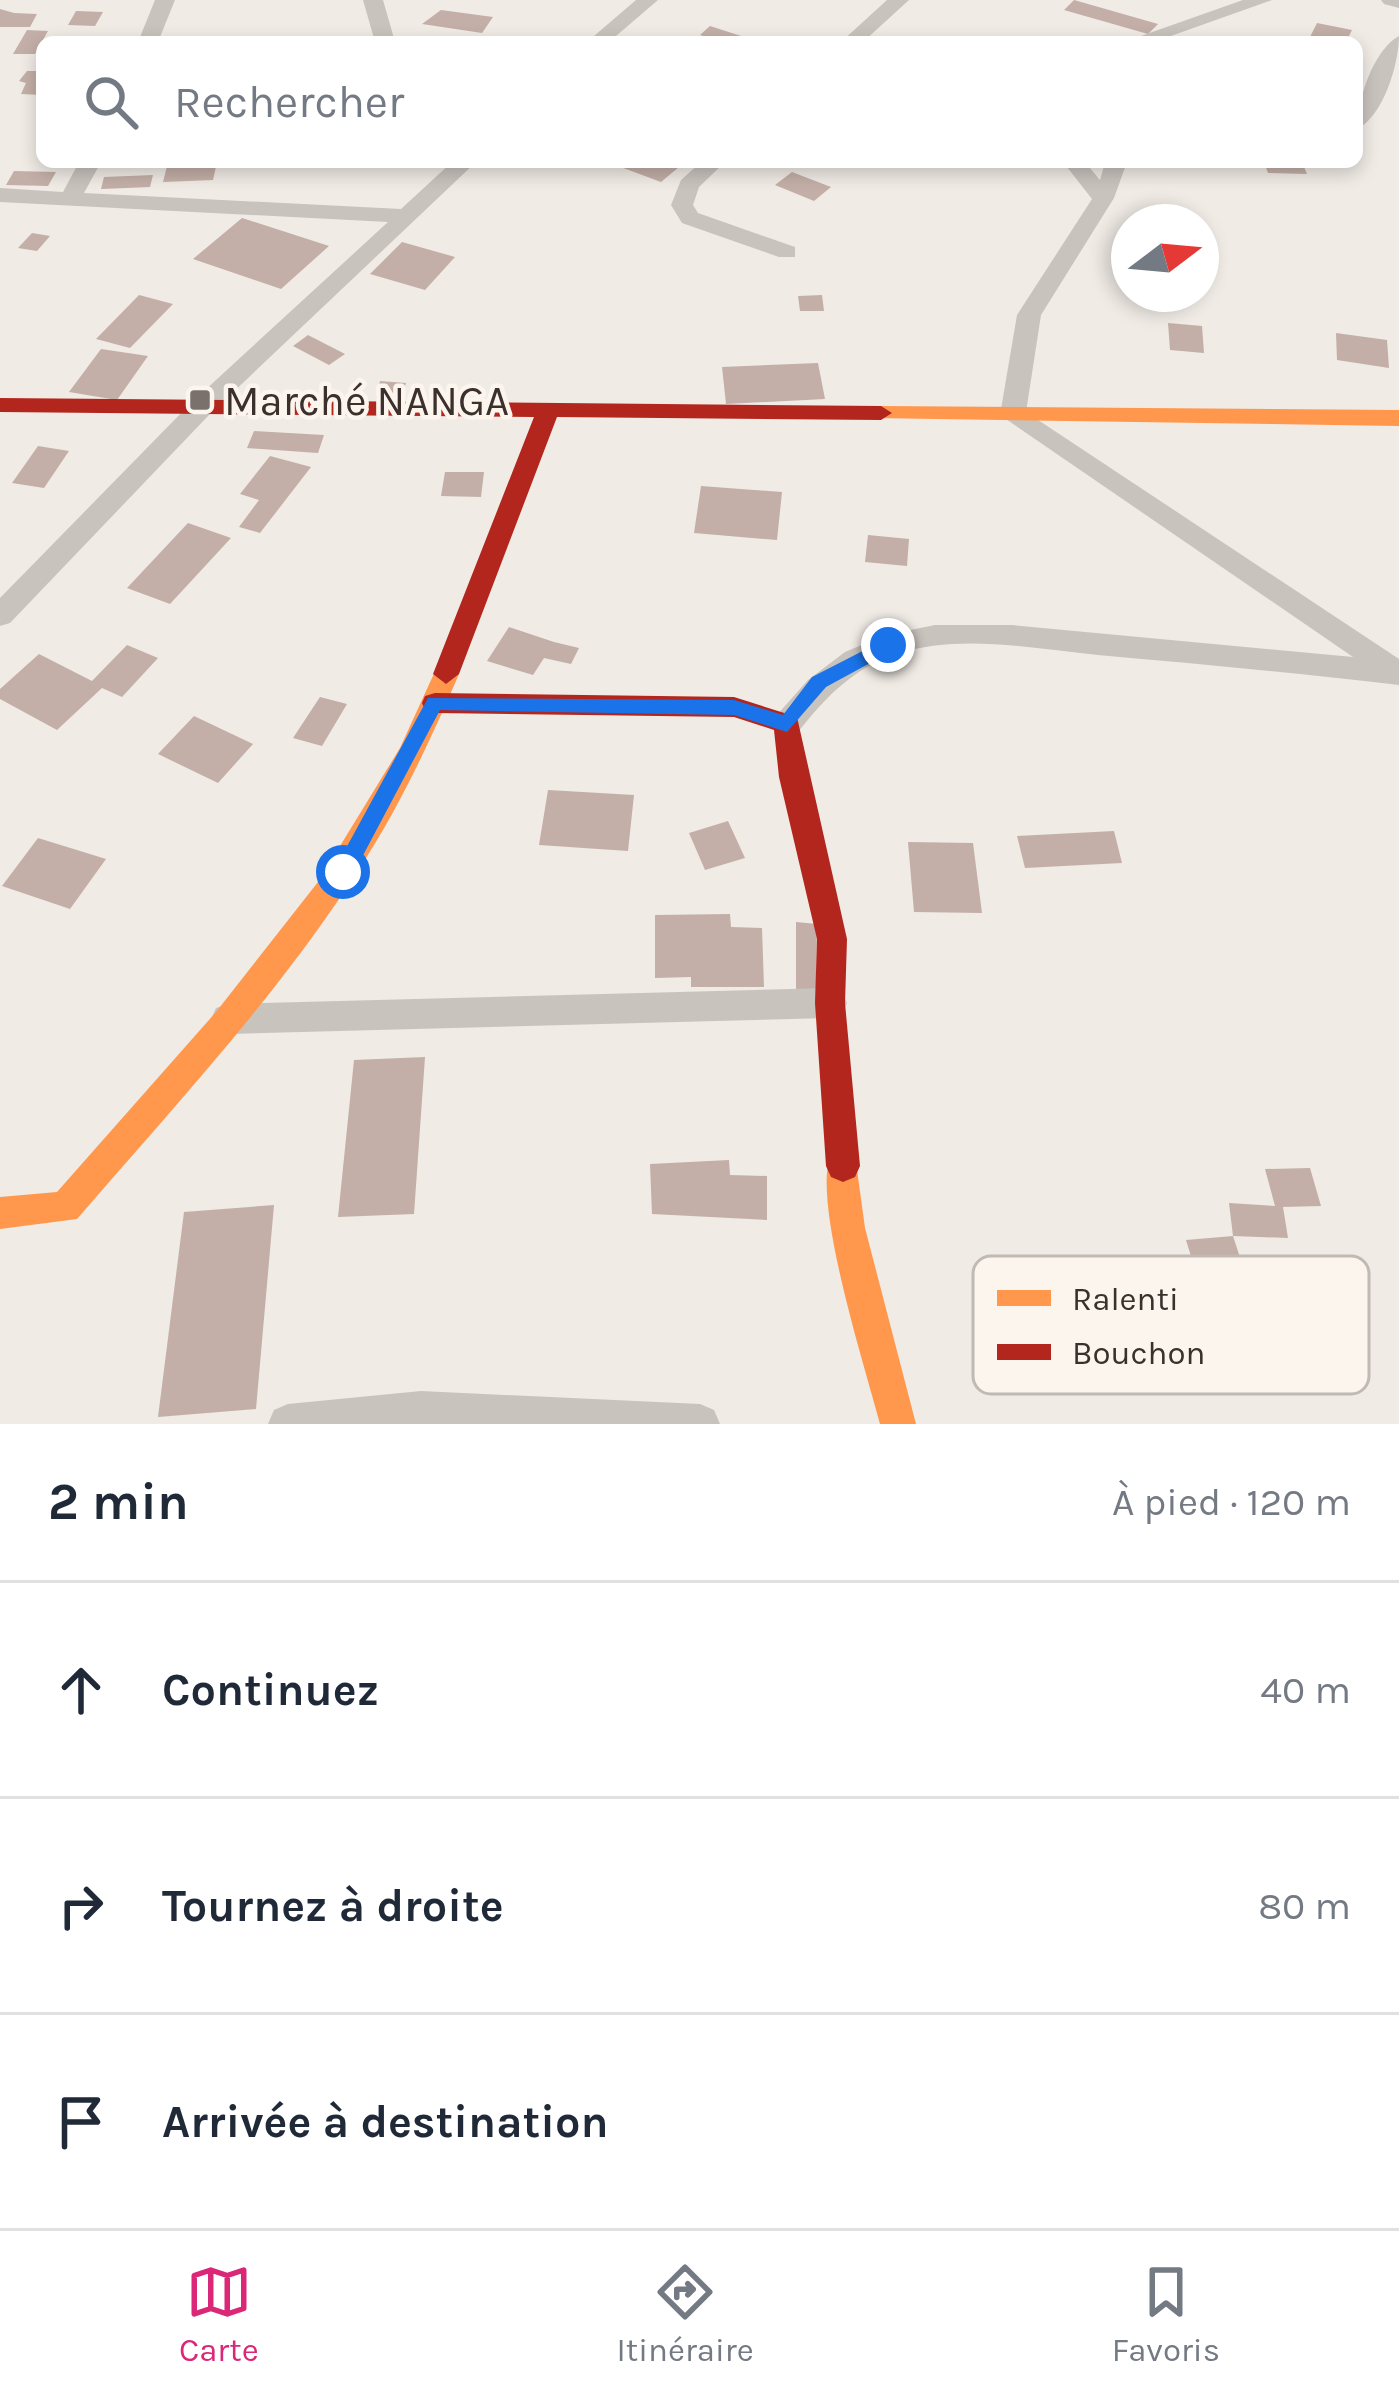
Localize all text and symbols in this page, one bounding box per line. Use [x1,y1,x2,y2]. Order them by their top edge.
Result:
search box [36,36,1363,168]
icon: search [78,69,144,135]
text: Rechercher [174,76,404,128]
north arrow [1111,204,1219,312]
place label: Marché NANGA [224,376,509,426]
marker: Marché NANGA [187,387,213,413]
route end [861,618,915,672]
route start [316,845,370,899]
legend [973,1256,1369,1394]
text: Ralenti [1072,1280,1179,1318]
text: Bouchon [1072,1334,1205,1372]
text: 2 min [48,1472,189,1532]
text: À pied · 120 m [1112,1479,1351,1525]
icon: ahead [48,1657,114,1723]
text: Continuez [162,1664,379,1716]
text: 40 m [1260,1667,1351,1713]
icon: right [48,1873,114,1939]
text: Tournez à droite [162,1880,504,1932]
text: 80 m [1258,1883,1351,1929]
icon: arrive [48,2089,114,2155]
text: Arrivée à destination [162,2096,609,2148]
tab: Carte [179,2259,259,2369]
tab: Itinéraire [617,2259,754,2369]
tab: Favoris [1112,2259,1220,2369]

